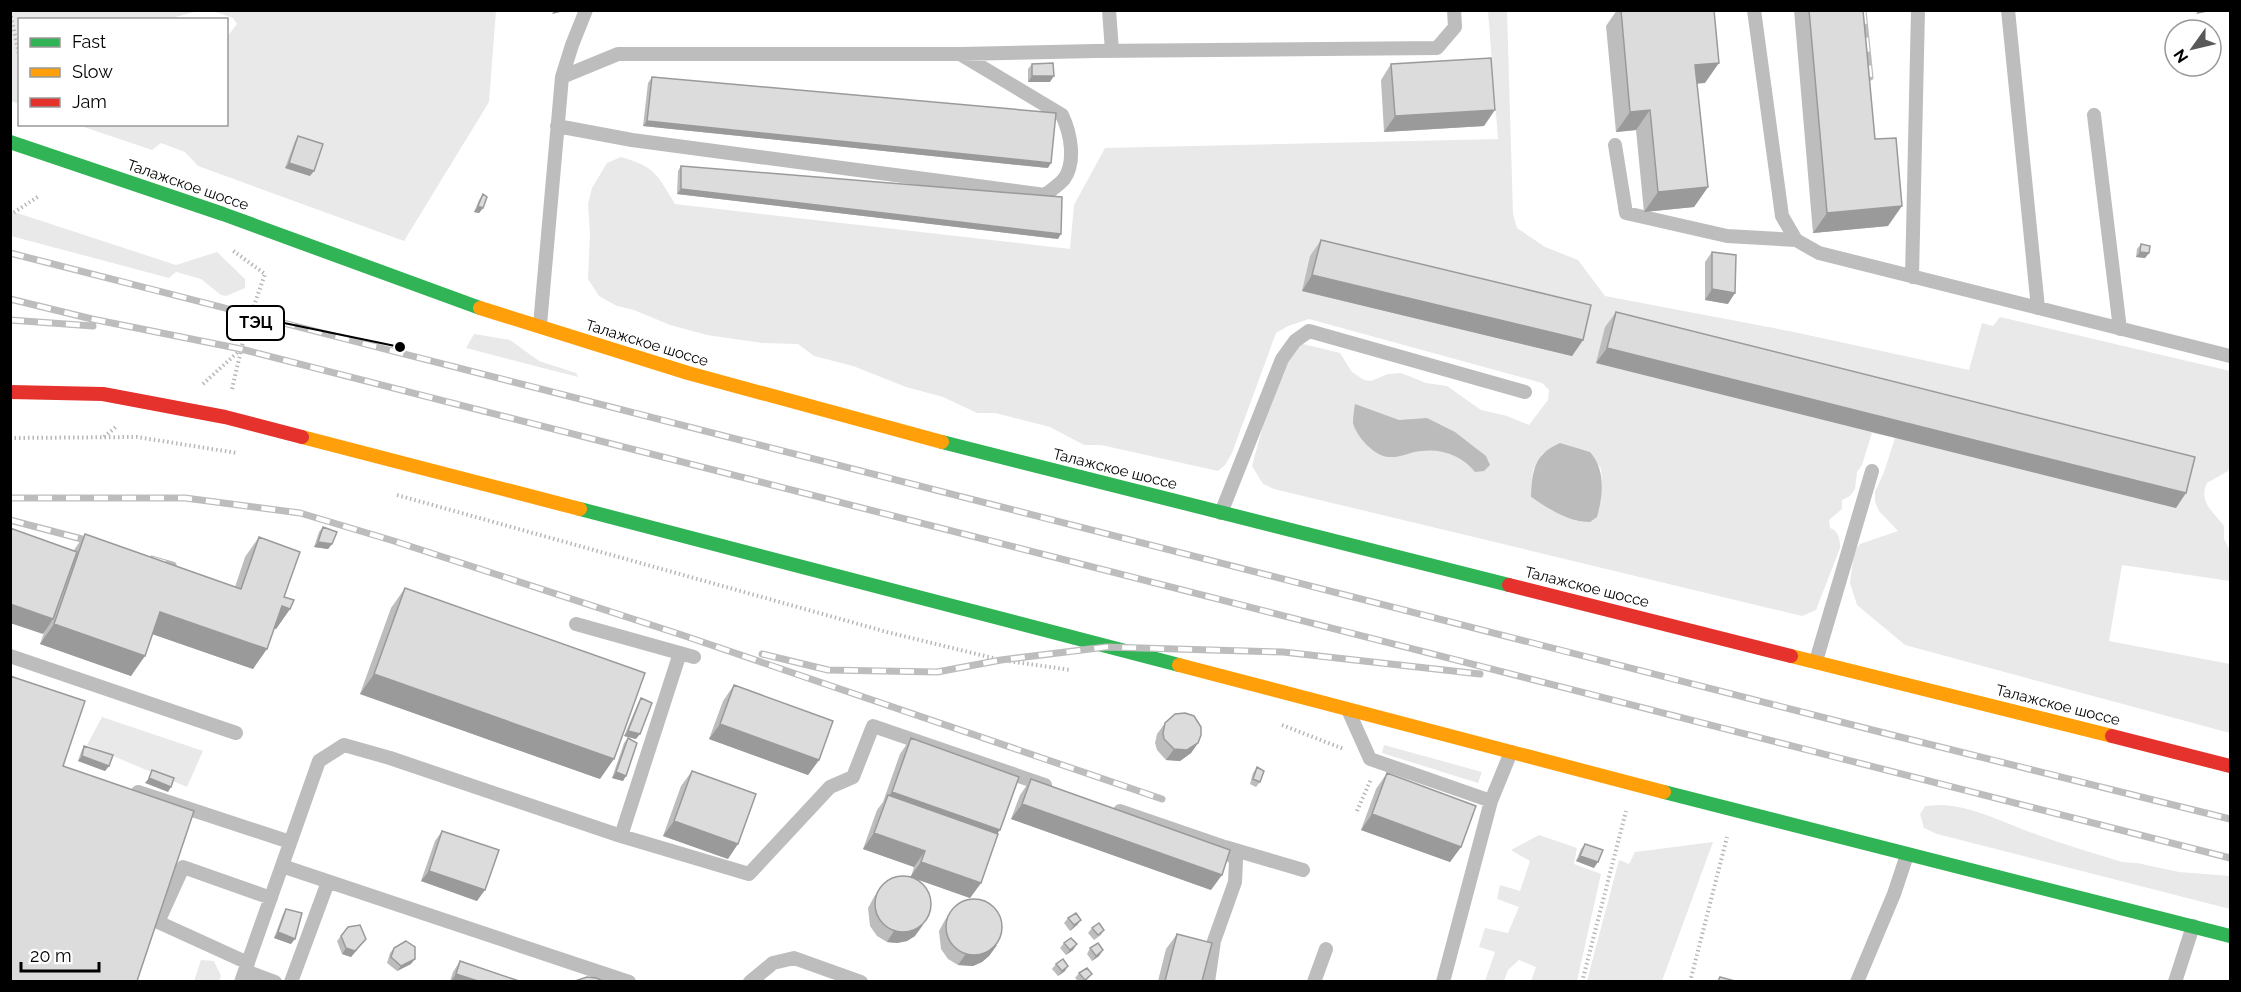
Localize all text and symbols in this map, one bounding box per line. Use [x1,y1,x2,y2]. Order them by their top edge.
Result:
legend [18,18,228,126]
north arrow [2163,18,2223,78]
text: Fast [72,31,106,52]
text: N [2170,46,2192,66]
text: Slow [72,61,113,82]
text: Jam [72,91,107,112]
street label: Талажское шоссе [125,156,251,214]
callout: ТЭЦ [227,306,284,340]
text: ТЭЦ [239,313,273,332]
street label: Талажское шоссе [583,316,711,370]
street label: Талажское шоссе [1051,445,1179,493]
street label: Талажское шоссе [1523,563,1651,611]
street label: Талажское шоссе [1994,681,2122,729]
scale bar [21,935,99,973]
text: 20 m [30,945,72,966]

